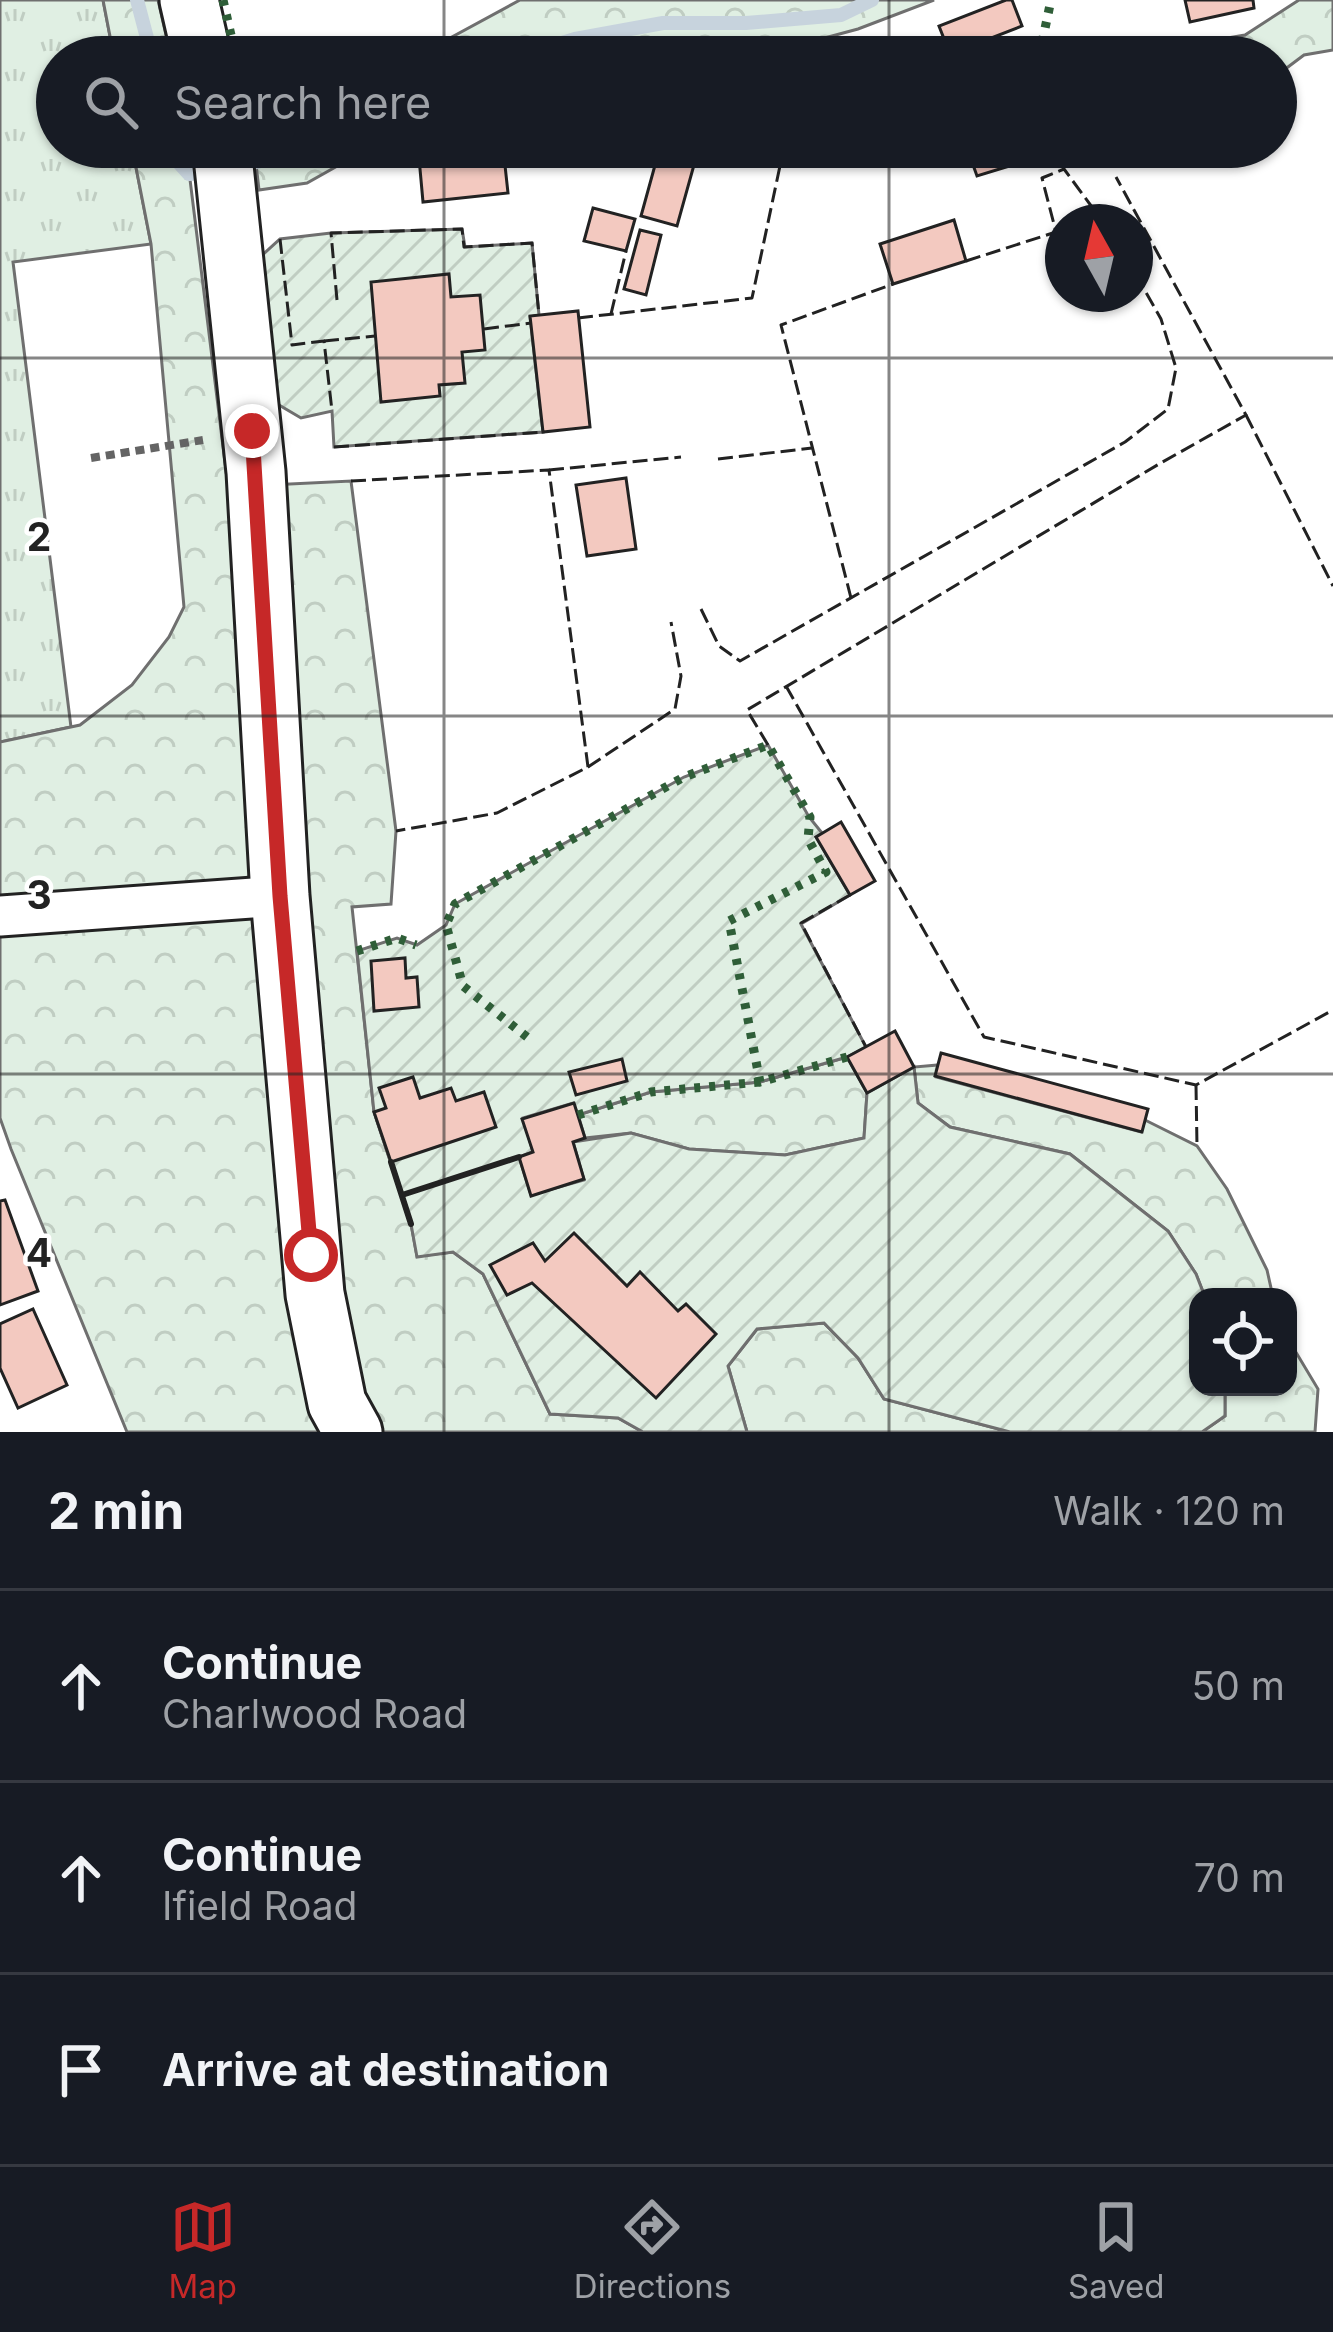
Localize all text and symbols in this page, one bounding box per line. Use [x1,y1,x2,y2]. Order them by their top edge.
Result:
search box [36,36,1297,168]
icon: search [78,69,144,135]
text: Search here [174,75,431,130]
north arrow [1045,204,1153,312]
route end [225,404,279,458]
text: 2 [27,513,51,560]
text: 3 [26,871,52,918]
route start [284,1228,338,1282]
text: 4 [26,1229,52,1276]
map controls [1189,1288,1297,1396]
button: locate [1189,1288,1297,1396]
text: 2 min [48,1480,184,1541]
text: Walk · 120 m [1053,1487,1285,1534]
text: Continue [162,1635,362,1690]
icon: ahead [48,1653,114,1719]
text: 50 m [1192,1662,1285,1709]
text: Charlwood Road [162,1690,467,1737]
text: Continue [162,1827,362,1882]
icon: ahead [48,1845,114,1911]
text: 70 m [1194,1854,1285,1901]
text: Ifield Road [162,1882,357,1929]
icon: arrive [48,2037,114,2103]
text: Arrive at destination [162,2042,609,2097]
tab: Map [168,2194,237,2306]
tab: Directions [574,2194,731,2306]
tab: Saved [1068,2194,1165,2306]

